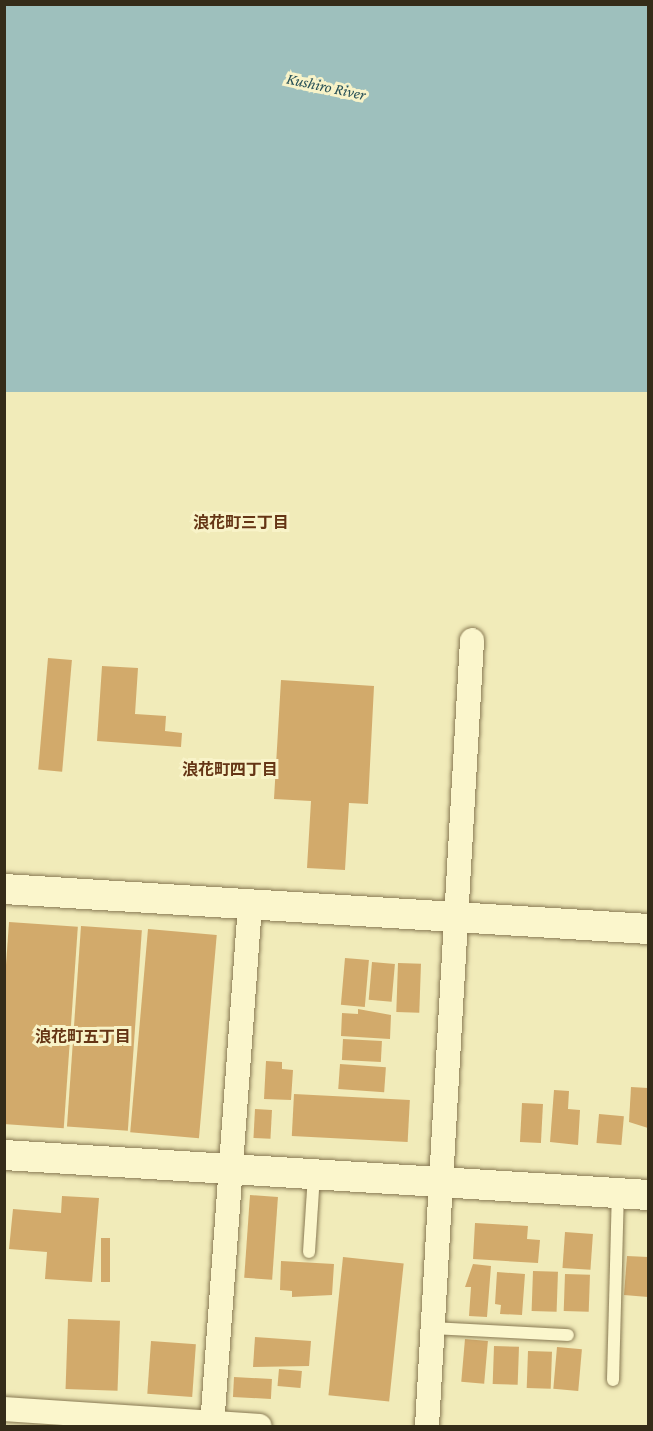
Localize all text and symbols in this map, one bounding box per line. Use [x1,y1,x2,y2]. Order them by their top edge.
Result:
water label: Kushiro River [285,69,367,105]
district label: 浪花町三丁目 [193,513,289,533]
district label: 浪花町四丁目 [182,760,278,780]
district label: 浪花町五丁目 [35,1027,131,1047]

